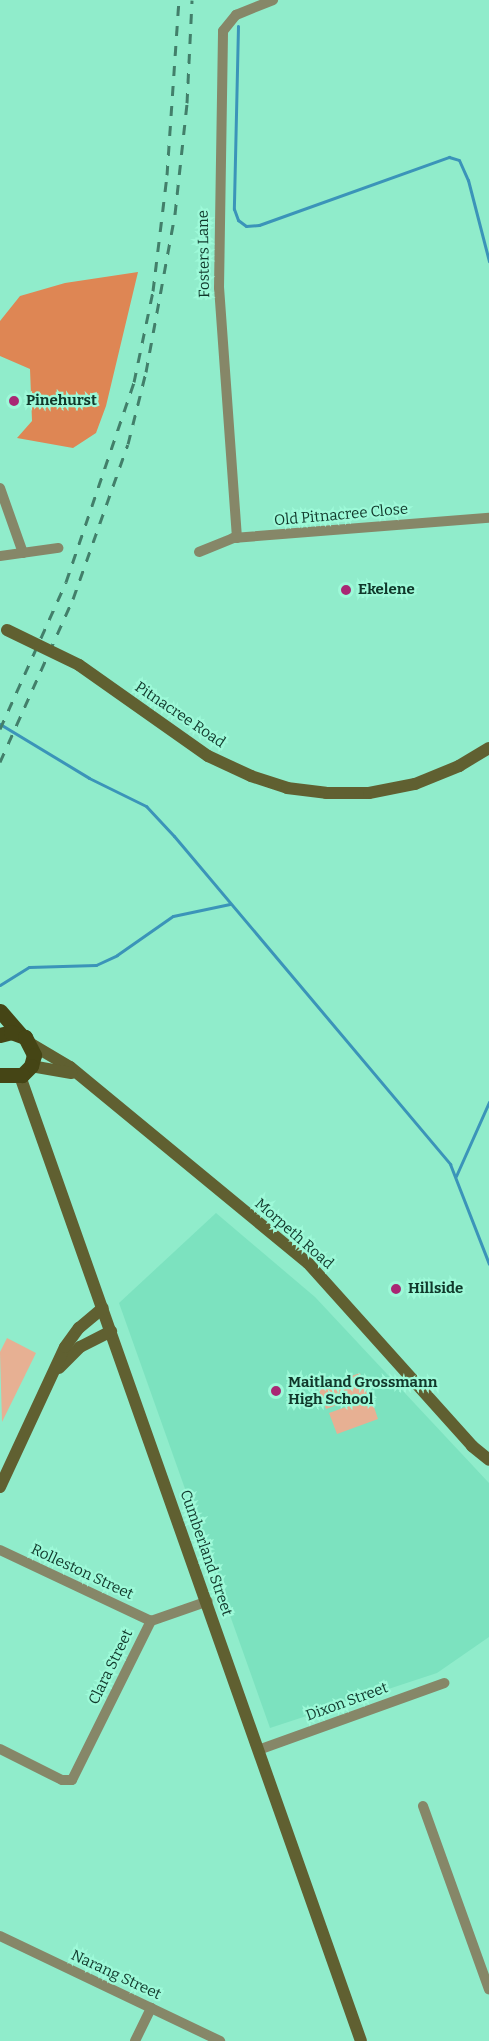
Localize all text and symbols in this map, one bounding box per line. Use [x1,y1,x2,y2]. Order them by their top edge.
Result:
street label: Fosters Lane [194,210,214,298]
place label: Pinehurst [26,392,97,410]
marker: Pinehurst [7,394,21,408]
street label: Old Pitnacree Close [273,500,409,530]
place label: Ekelene [358,581,415,599]
marker: Ekelene [339,583,353,597]
street label: Pitnacree Road [132,678,228,752]
street label: Morpeth Road [251,1195,337,1273]
place label: Hillside [408,1280,463,1298]
marker: Hillside [389,1282,403,1296]
place label: Maitland Grossmann High School [288,1373,437,1408]
marker: Maitland Grossmann High School [269,1384,283,1398]
street label: Cumberland Street [176,1488,236,1618]
street label: Rolleston Street [28,1540,136,1604]
street label: Clara Street [85,1627,137,1707]
street label: Dixon Street [304,1679,390,1725]
street label: Narang Street [68,1946,164,2004]

